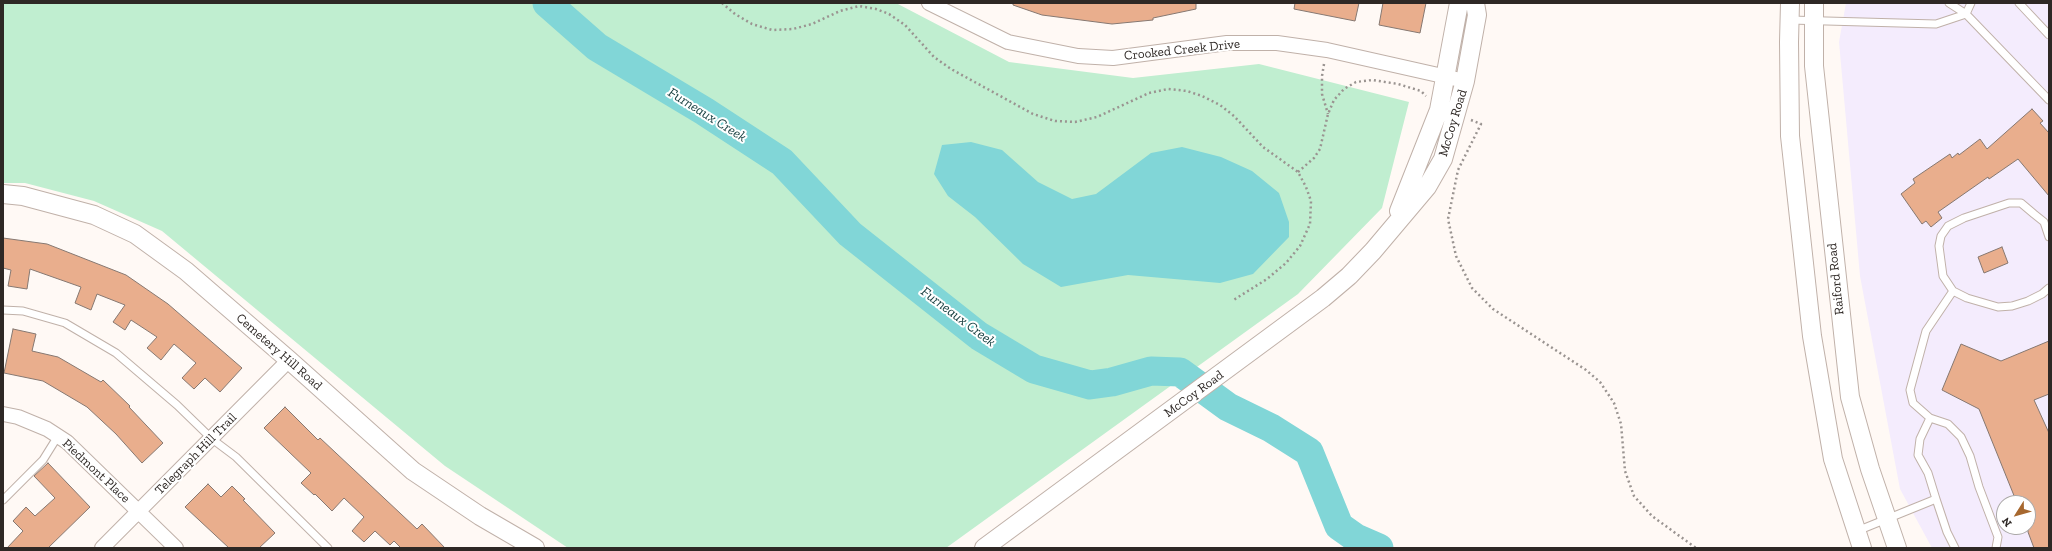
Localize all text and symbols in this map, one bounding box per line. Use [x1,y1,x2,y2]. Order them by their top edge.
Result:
street label: Crooked Creek Drive [1123,36,1241,64]
water label: Furneaux Creek [665,84,749,146]
street label: McCoy Road [1435,87,1471,159]
street label: Raiford Road [1824,242,1848,316]
water label: Furneaux Creek [917,283,999,351]
street label: Cemetery Hill Road [233,310,325,394]
street label: McCoy Road [1161,367,1227,421]
street label: Telegraph Hill Trail [152,410,240,498]
street label: Piedmont Place [59,436,133,506]
north arrow [1996,495,2036,535]
text: N [1999,515,2015,529]

